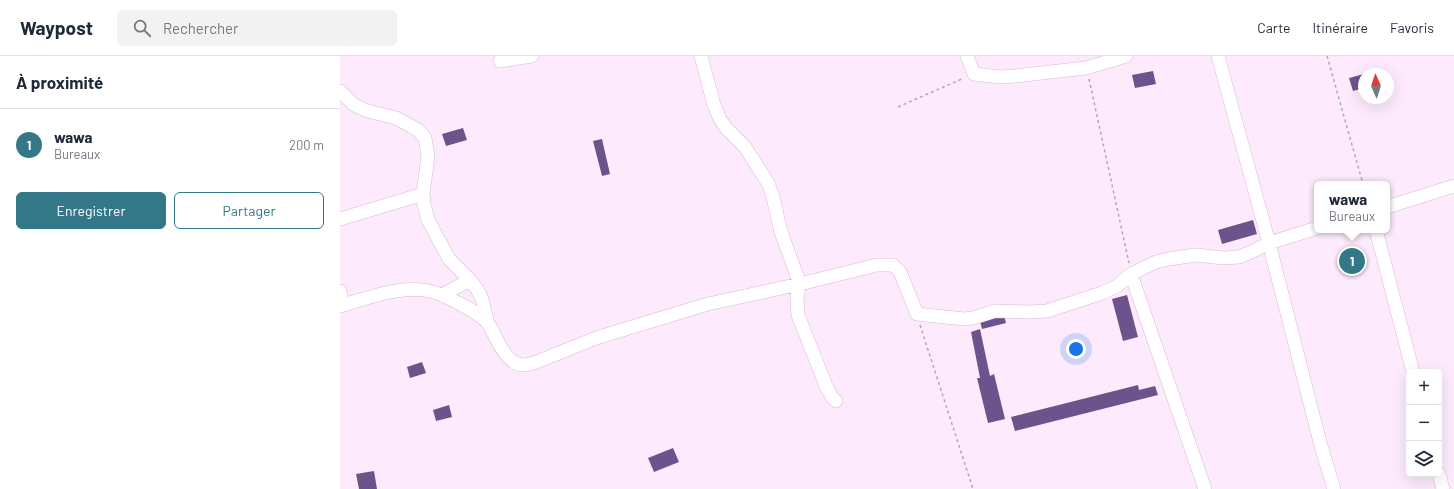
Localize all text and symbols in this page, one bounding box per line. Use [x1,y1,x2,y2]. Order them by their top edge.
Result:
search box [117,10,397,46]
text: Waypost [20,16,93,39]
icon: search [131,17,153,39]
text: Rechercher [163,19,238,37]
text: Carte [1257,19,1290,36]
text: Itinéraire [1312,19,1368,36]
text: Favoris [1390,19,1434,36]
north arrow [1358,68,1394,104]
text: À proximité [16,72,103,92]
text: wawa [54,128,92,146]
text: 1 [27,137,31,153]
text: 200 m [289,137,324,153]
text: Bureaux [54,146,100,162]
popup [1314,181,1390,233]
text: wawa [1329,190,1367,208]
button: Enregistrer [16,192,166,229]
button: Partager [174,192,324,229]
text: Bureaux [1329,208,1375,224]
pin: 1 [1339,246,1365,276]
your location [1066,339,1086,359]
map controls [1406,369,1442,477]
button: + [1406,369,1442,405]
button: − [1406,405,1442,441]
button: layers [1406,441,1442,477]

